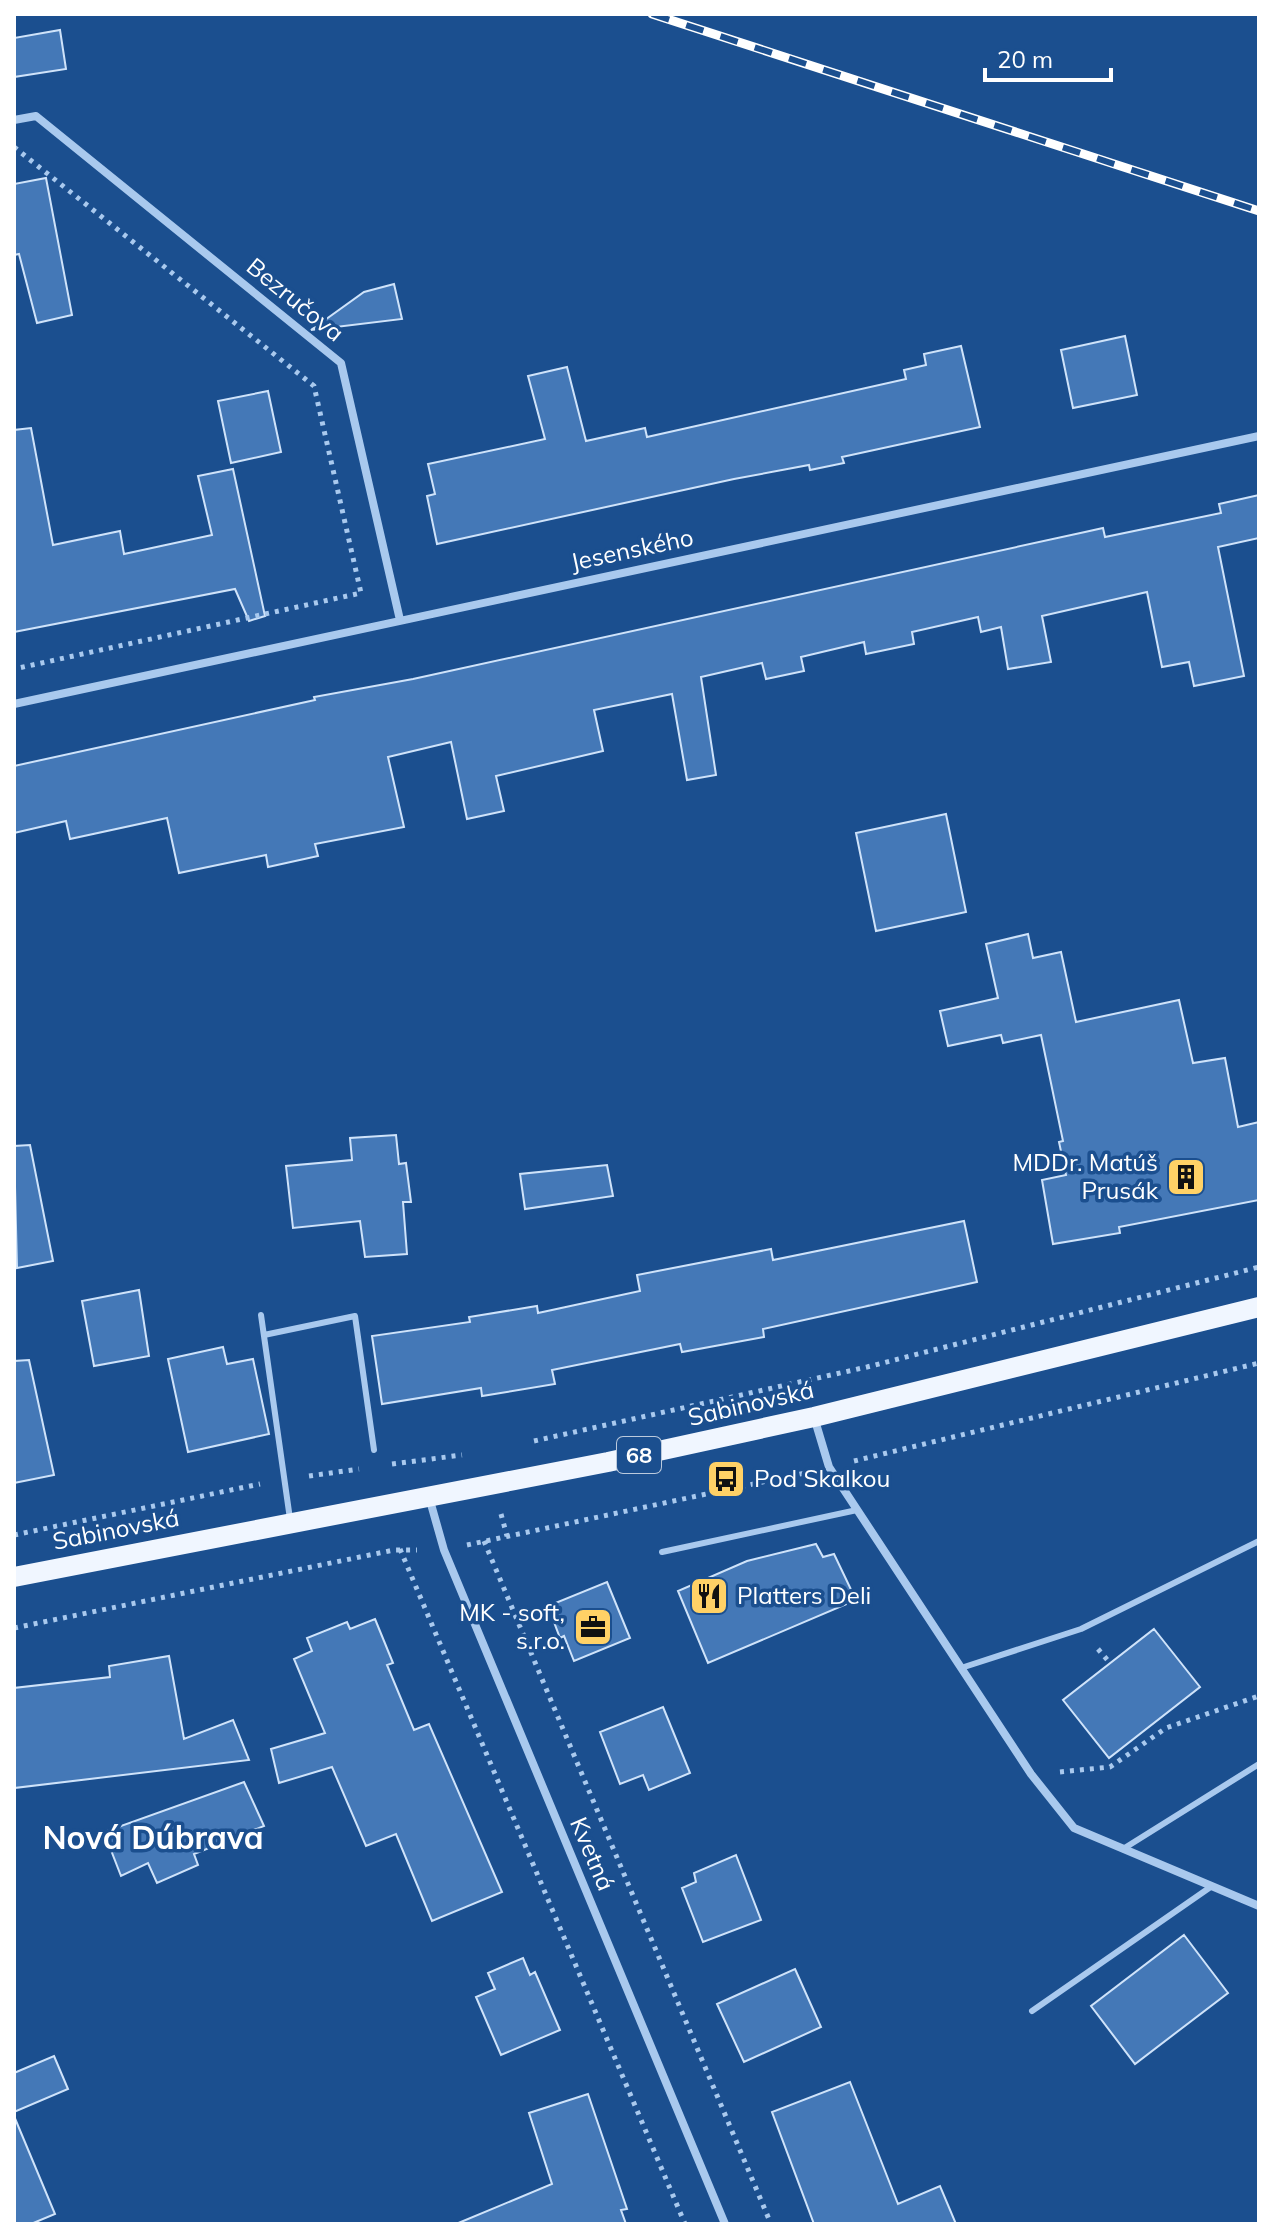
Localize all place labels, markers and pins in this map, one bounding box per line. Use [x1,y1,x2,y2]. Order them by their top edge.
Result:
place label: MDDr. Matúš Prusák [1012,1147,1159,1205]
building icon: MDDr. Matúš Prusák [1165,1156,1207,1198]
bus stop icon: Pod Skalkou [705,1458,747,1500]
place label: Pod Skalkou [754,1463,890,1493]
restaurant icon: Platters Deli [688,1575,730,1617]
place label: Platters Deli [737,1580,871,1610]
place label: MK - soft, s.r.o. [459,1597,565,1655]
office icon: MK - soft, s.r.o. [572,1606,614,1648]

